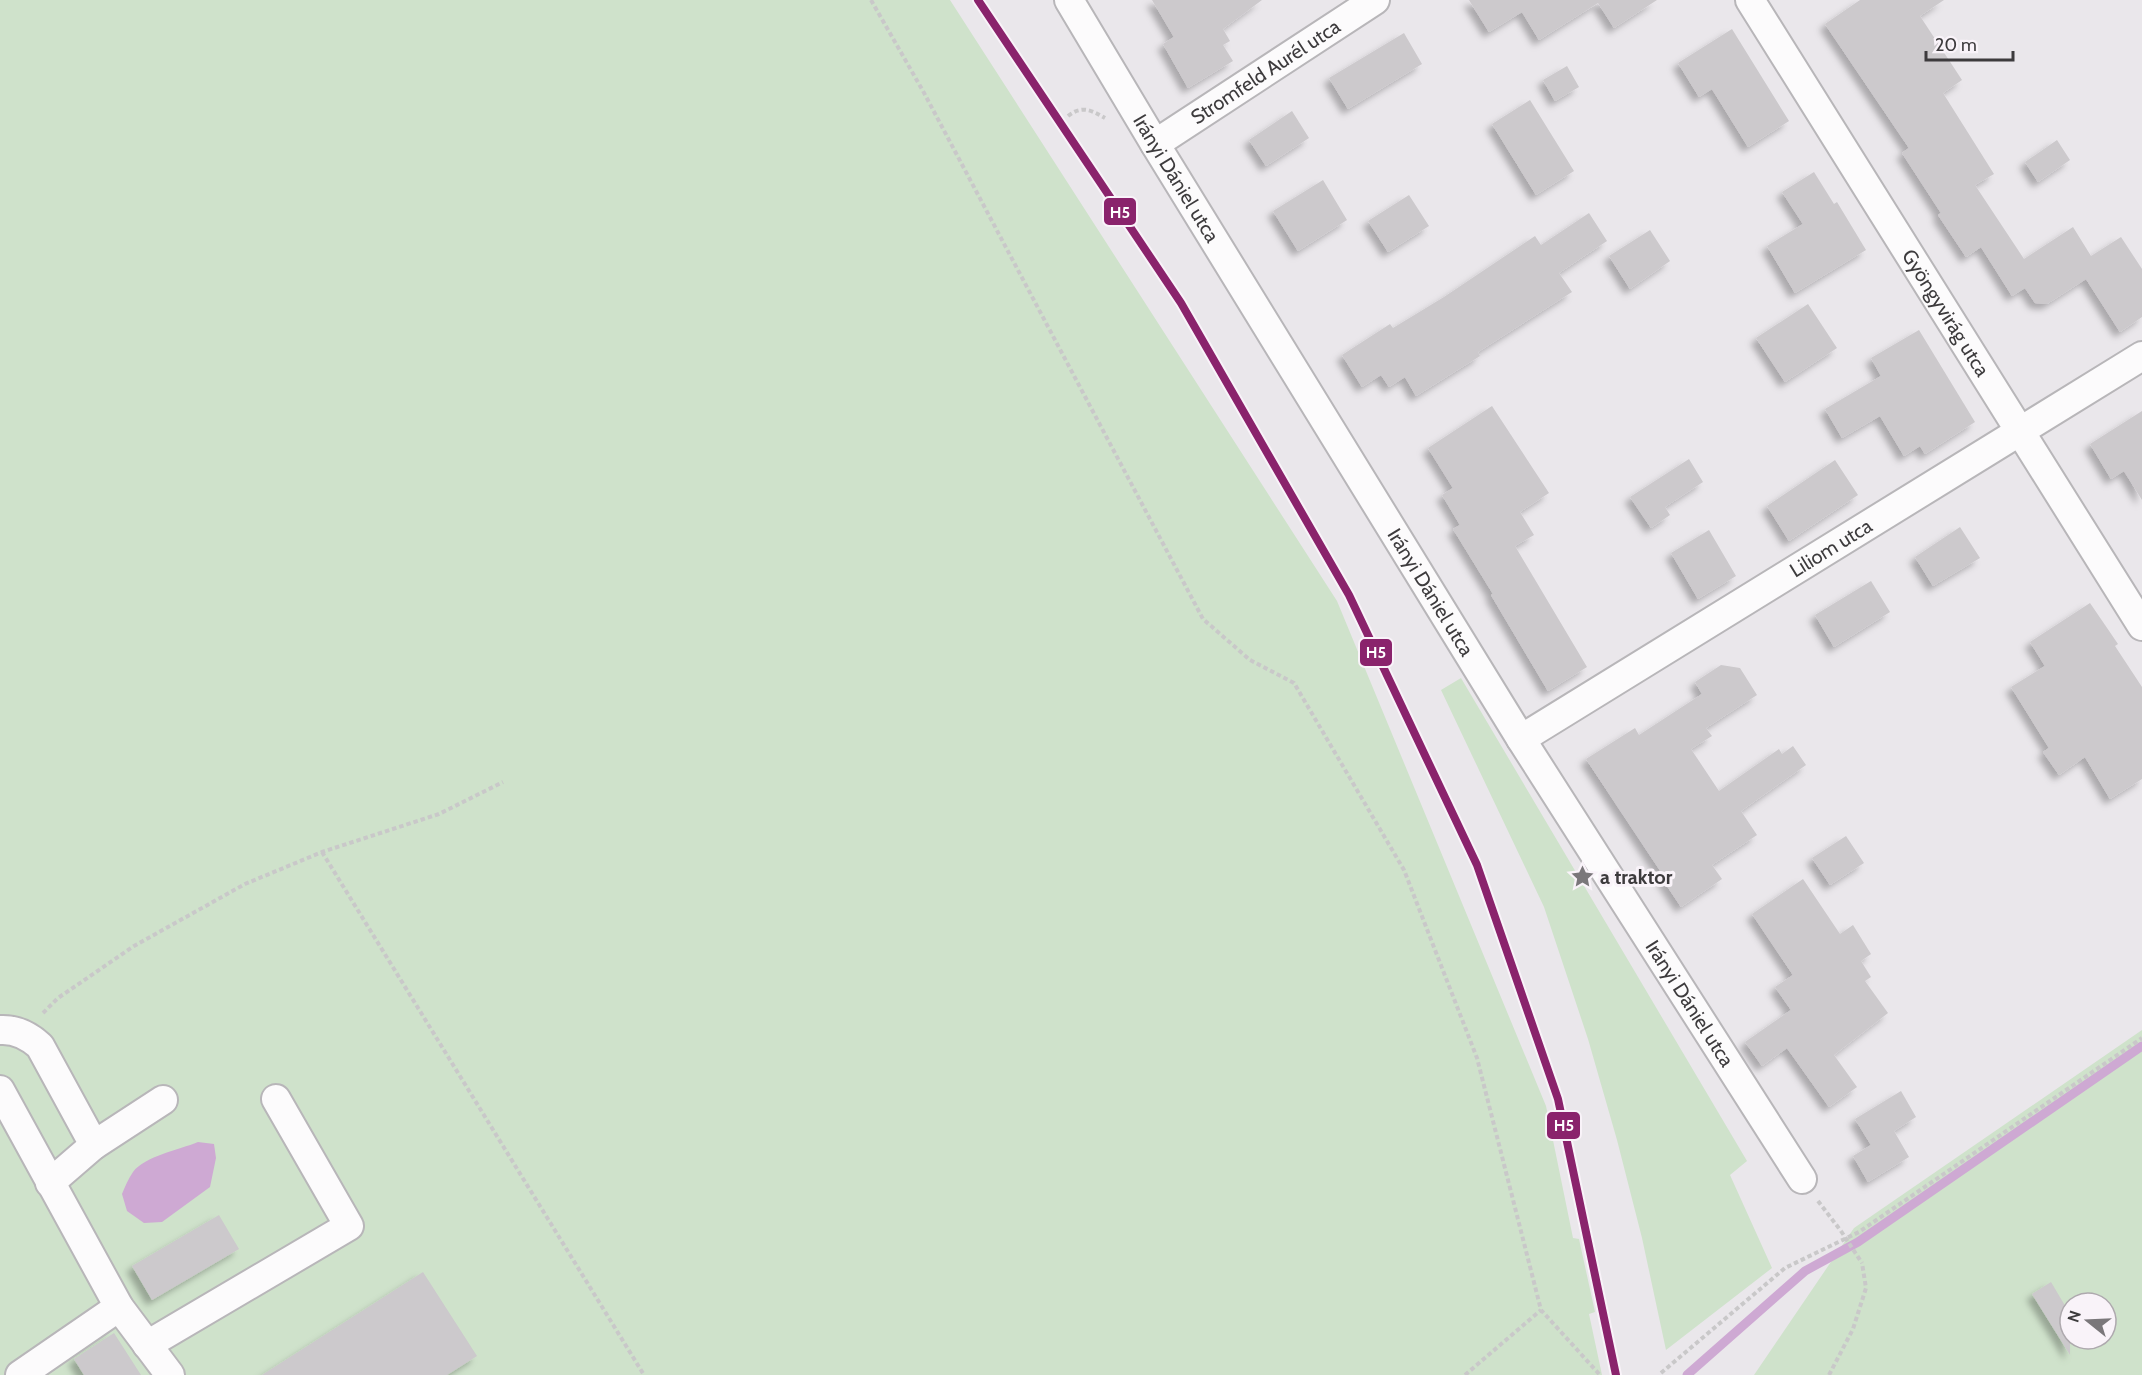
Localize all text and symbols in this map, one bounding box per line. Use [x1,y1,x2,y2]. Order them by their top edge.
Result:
street label: Stromfeld Aurél utca [1186,14,1345,129]
scale bar [1926,24,2013,62]
text: 20 m [1935,34,1977,56]
street label: Irányi Dániel utca [1128,110,1225,247]
line badge: H5 [1103,197,1137,226]
text: H5 [1110,203,1130,222]
street label: Gyöngyvirág utca [1897,245,1995,381]
street label: Liliom utca [1785,513,1877,582]
street label: Irányi Dániel utca [1382,524,1479,661]
line badge: H5 [1359,638,1393,667]
text: H5 [1366,643,1386,662]
place icon: a traktor [1569,864,1595,890]
place label: a traktor [1600,865,1673,889]
street label: Irányi Dániel utca [1641,936,1739,1071]
line badge: H5 [1546,1111,1581,1140]
text: H5 [1554,1116,1574,1135]
north arrow [2058,1291,2118,1351]
text: N [2063,1308,2085,1325]

